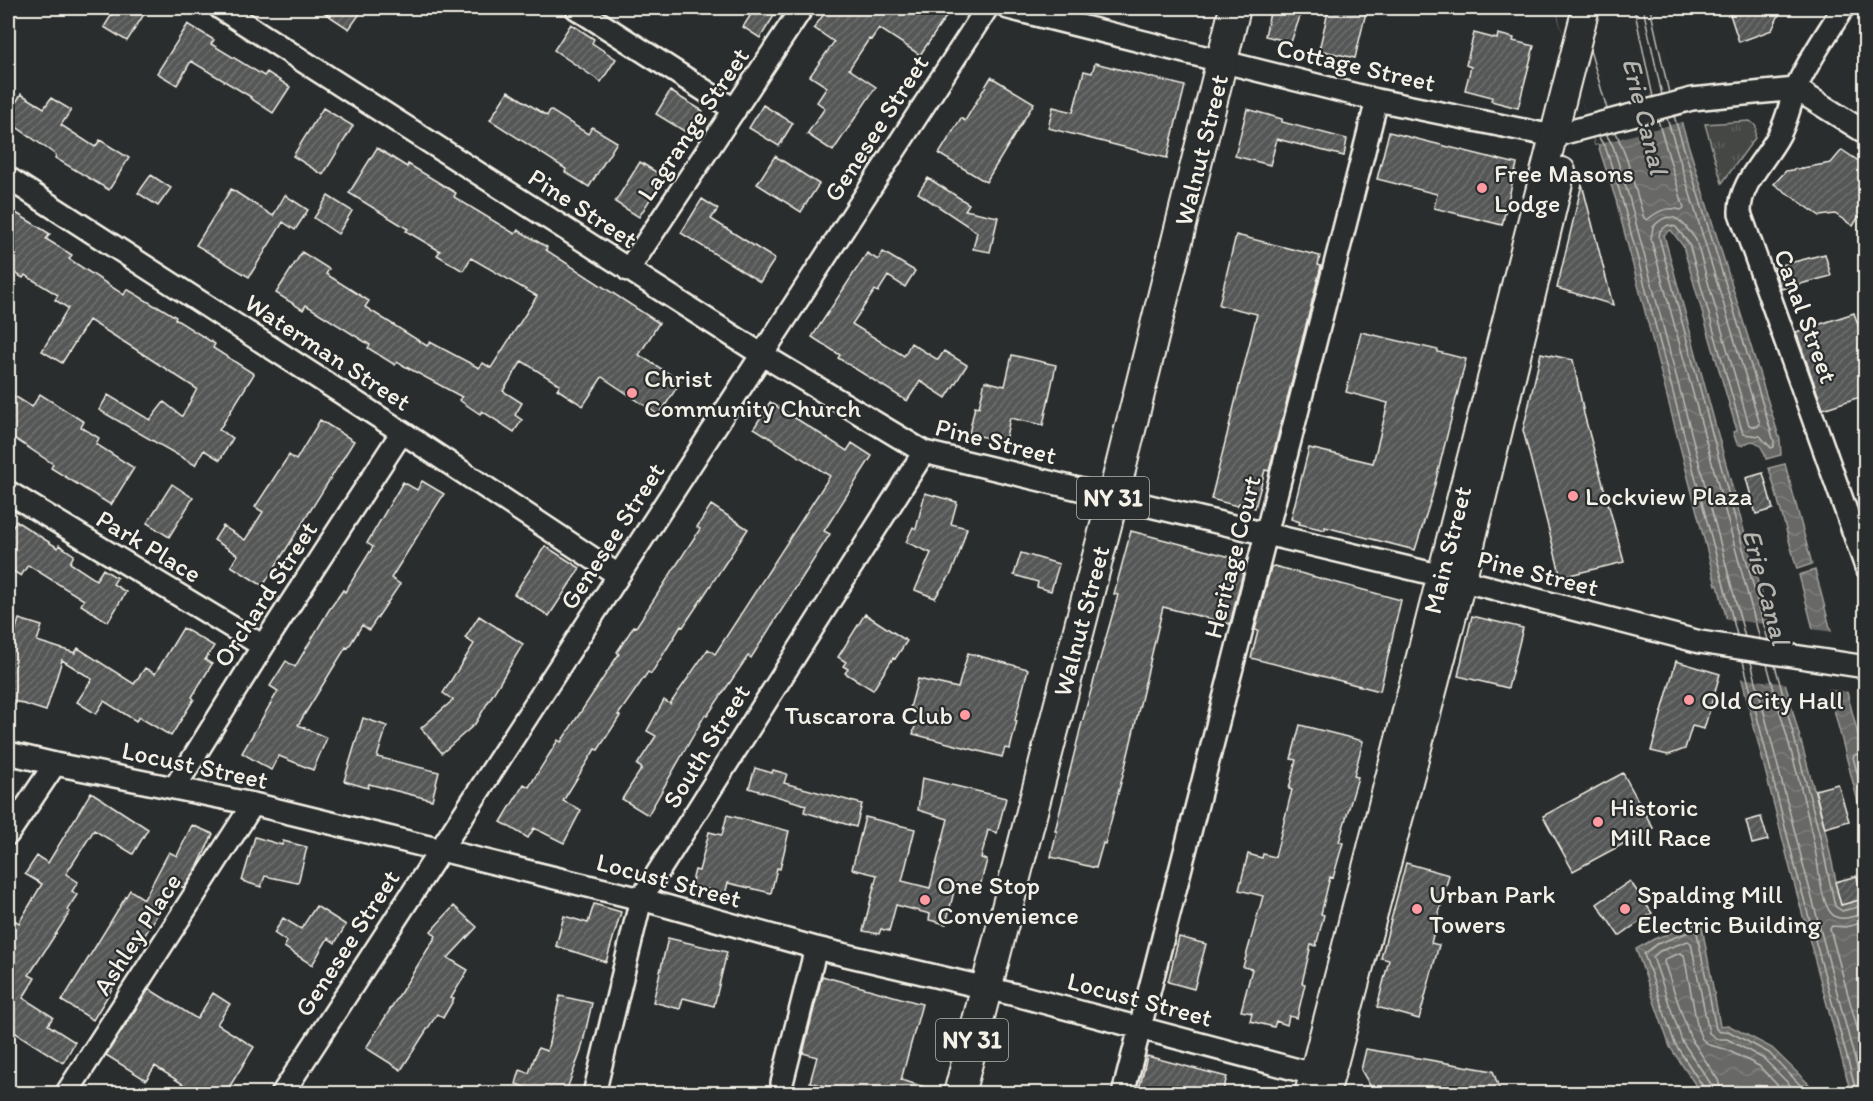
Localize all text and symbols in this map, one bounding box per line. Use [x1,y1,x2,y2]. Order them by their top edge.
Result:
street label: Cottage Street [1273,31,1439,99]
street label: Lagrange Street [630,41,756,207]
street label: Genesee Street [817,48,936,208]
water label: Erie Canal [1615,54,1676,180]
street label: Walnut Street [1167,71,1235,229]
place label: Free Masons Lodge [1494,157,1634,219]
street label: Pine Street [522,161,644,255]
marker: Free Masons Lodge [1475,181,1489,195]
street label: Canal Street [1767,245,1845,388]
street label: Waterman Street [239,286,417,418]
place label: Christ Community Church [644,362,861,424]
marker: Christ Community Church [625,386,639,400]
street label: Pine Street [932,411,1060,472]
street label: Genesee Street [553,456,672,616]
street label: Heritage Court [1196,472,1268,642]
road number: NY 31 [1077,477,1149,519]
place label: Lockview Plaza [1585,480,1752,512]
street label: Main Street [1416,483,1478,617]
marker: Lockview Plaza [1566,489,1580,503]
street label: Park Place [91,502,207,590]
street label: Orchard Street [206,515,324,673]
water label: Erie Canal [1735,525,1798,651]
street label: Walnut Street [1046,542,1117,700]
street label: Pine Street [1474,543,1602,604]
street label: South Street [655,678,757,814]
place label: Old City Hall [1701,684,1844,716]
marker: Old City Hall [1682,693,1696,707]
place label: Tuscarora Club [785,699,953,731]
marker: Tuscarora Club [958,708,972,722]
street label: Locust Street [119,734,271,796]
place label: Historic Mill Race [1610,791,1711,853]
marker: Historic Mill Race [1591,815,1605,829]
street label: Locust Street [593,845,745,915]
street label: Genesee Street [288,863,407,1023]
street label: Ashley Place [86,867,188,1001]
place label: One Stop Convenience [937,869,1079,931]
place label: Urban Park Towers [1429,878,1555,940]
place label: Spalding Mill Electric Building [1637,878,1822,940]
marker: One Stop Convenience [918,893,932,907]
marker: Urban Park Towers [1410,902,1424,916]
marker: Spalding Mill Electric Building [1618,902,1632,916]
street label: Locust Street [1064,964,1216,1034]
road number: NY 31 [936,1019,1008,1061]

